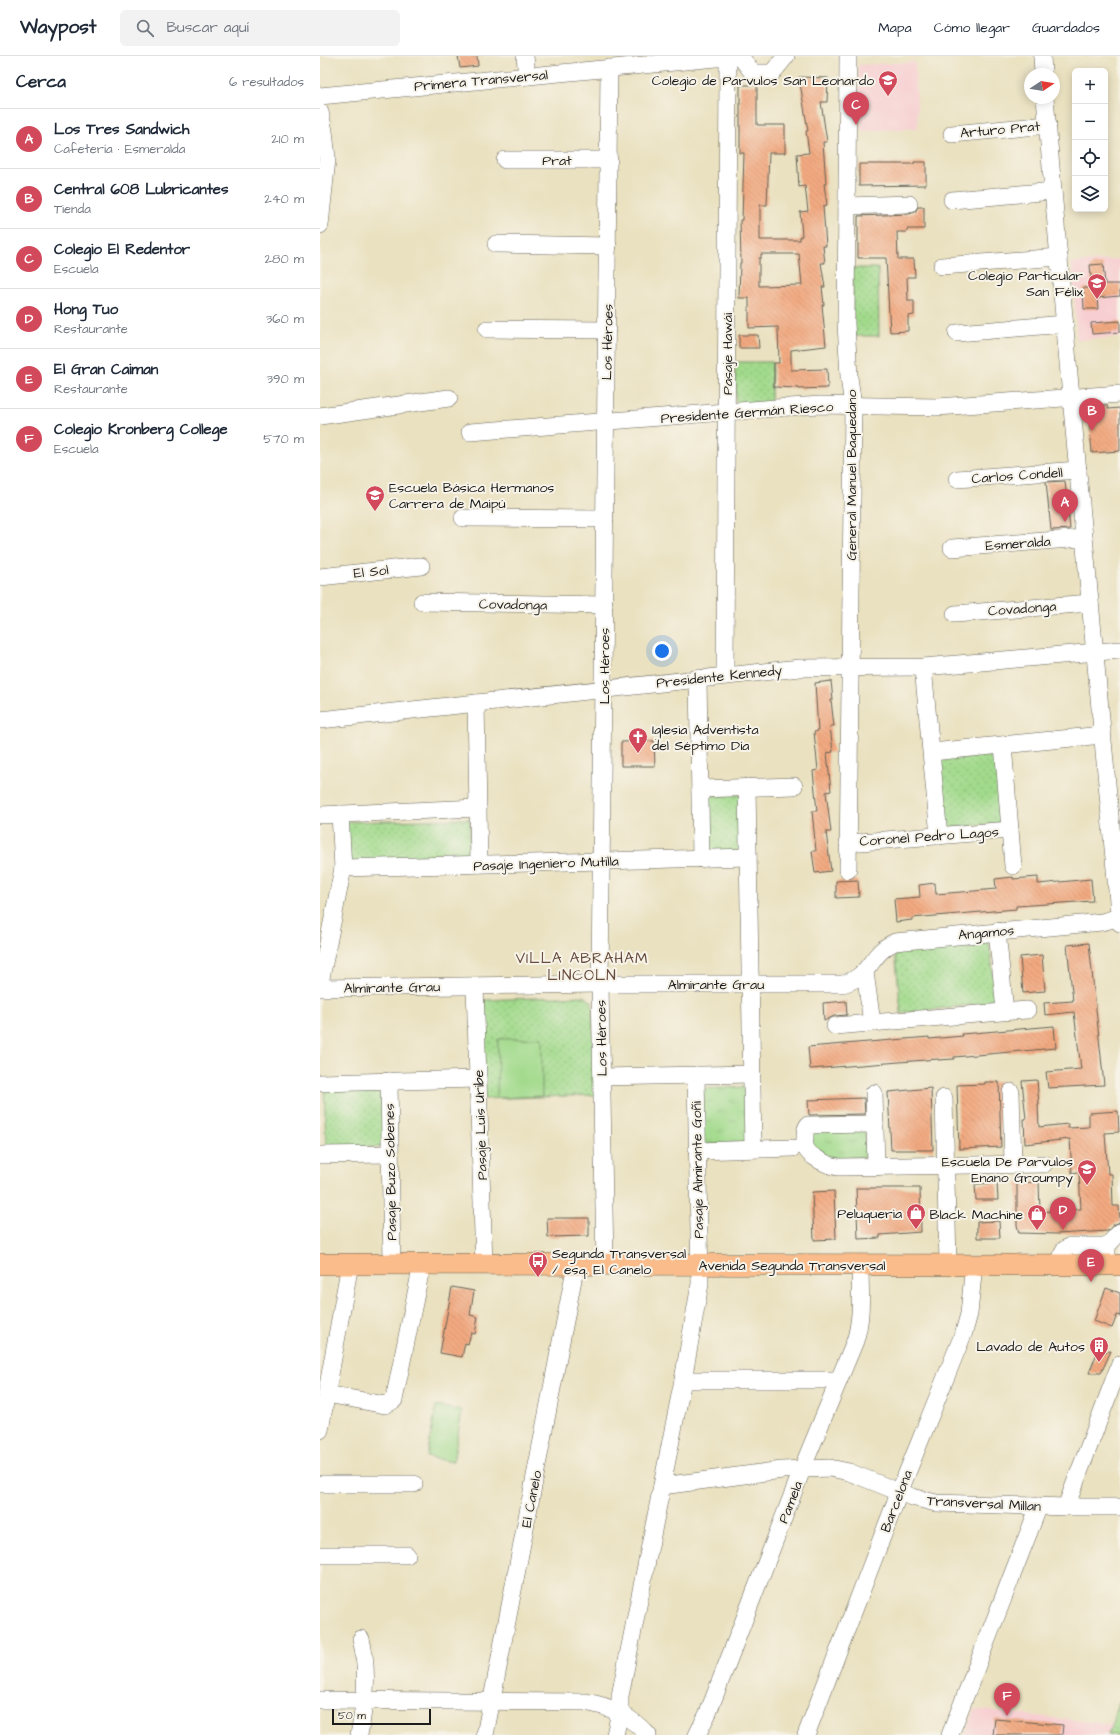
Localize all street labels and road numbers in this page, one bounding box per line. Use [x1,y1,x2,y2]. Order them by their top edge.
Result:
street label: Primera Transversal [413,65,549,97]
street label: Arturo Prat [959,117,1041,143]
street label: Prat [542,151,572,171]
street label: Los Héroes [597,304,619,380]
street label: Pasaje Hawái [718,313,738,395]
street label: General Manuel Baquedano [842,389,862,560]
street label: Presidente Germán Riesco [660,397,834,429]
street label: Carlos Condell [971,463,1063,489]
street label: Esmeralda [985,532,1051,556]
street label: El Sol [353,560,390,584]
street label: Covadonga [479,594,547,616]
street label: Covadonga [987,597,1057,621]
street label: Los Héroes [595,628,615,704]
street label: Presidente Kennedy [655,660,783,694]
street label: Coronel Pedro Lagos [859,822,999,852]
street label: Pasaje Ingeniero Mutilla [473,851,619,877]
street label: Angamos [957,921,1015,945]
street label: Almirante Grau [668,975,764,995]
street label: Almirante Grau [344,977,440,999]
street label: Los Héroes [591,1000,613,1076]
street label: Pasaje Luis Uribe [469,1069,493,1181]
street label: Pasaje Almirante Goñi [687,1101,709,1239]
street label: Pasaje Buzo Sobenes [380,1103,402,1241]
street label: Avenida Segunda Transversal [698,1256,886,1276]
street label: Barcelona [876,1467,918,1535]
street label: El Canelo [517,1469,547,1529]
street label: Pamela [774,1478,808,1526]
street label: Transversal Millan [926,1491,1042,1517]

